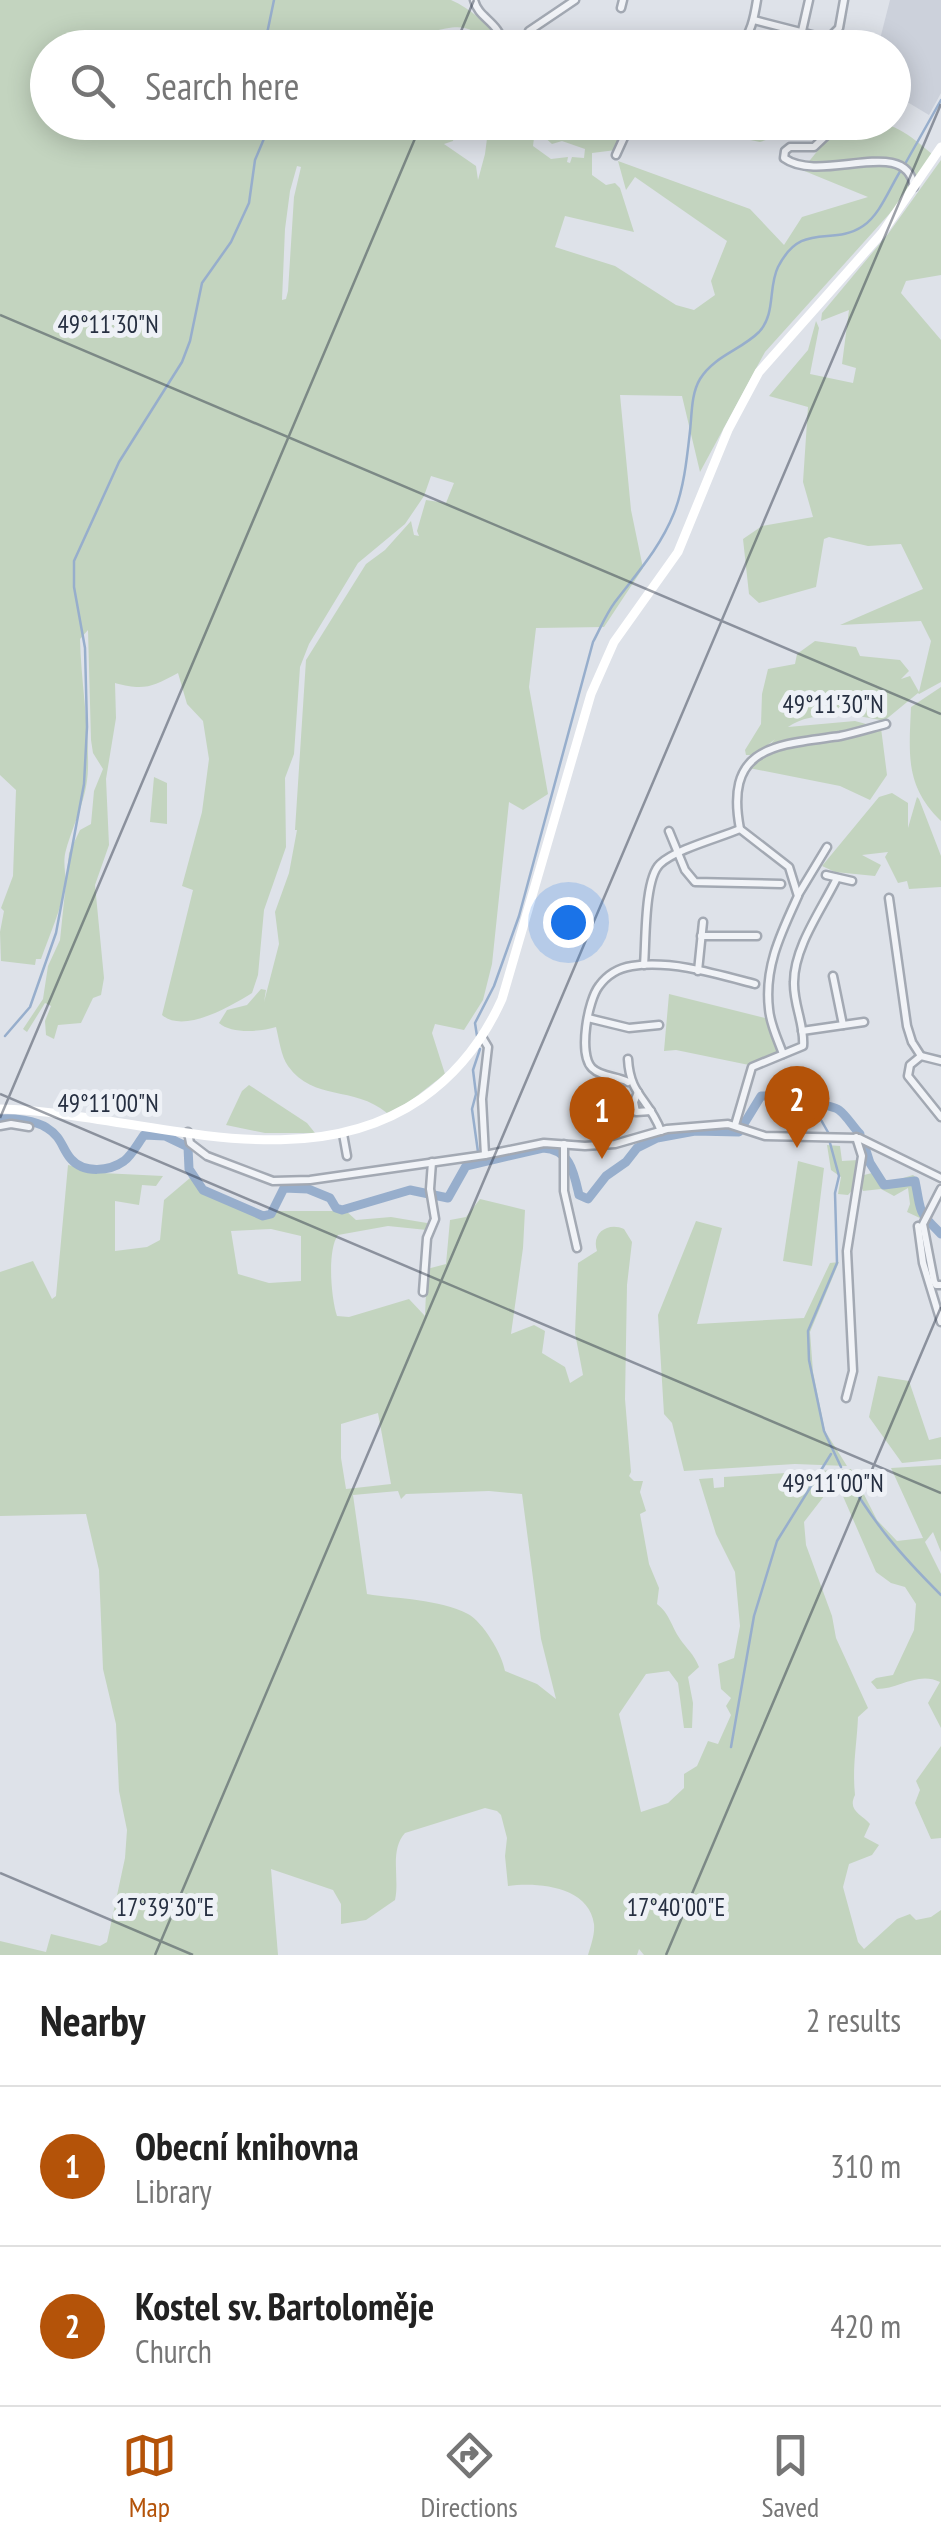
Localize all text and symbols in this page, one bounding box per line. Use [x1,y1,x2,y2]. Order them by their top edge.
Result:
search box [30,30,911,140]
icon: search [65,58,120,113]
text: Search here [145,61,299,110]
text: 49°11'30"N [57,308,159,340]
text: 49°11'30"N [782,688,884,720]
your location [543,897,594,948]
pin: 2 [764,1066,830,1148]
pin: 1 [570,1076,634,1159]
text: 49°11'00"N [57,1087,159,1119]
text: 49°11'00"N [782,1467,884,1499]
text: 17°39'30"E [116,1891,214,1923]
text: 17°40'00"E [627,1891,725,1923]
text: Nearby [40,1993,145,2048]
text: 2 results [806,1999,901,2041]
text: Obecní knihovna [135,2121,359,2170]
text: 1 [65,2145,80,2187]
text: 310 m [830,2145,901,2187]
text: Library [135,2170,211,2212]
text: Kostel sv. Bartoloměje [135,2281,434,2330]
text: 2 [65,2305,80,2347]
text: 420 m [830,2305,901,2347]
text: Church [135,2330,212,2372]
tab: Map [122,2428,177,2525]
tab: Directions [420,2428,518,2525]
tab: Saved [761,2428,819,2525]

